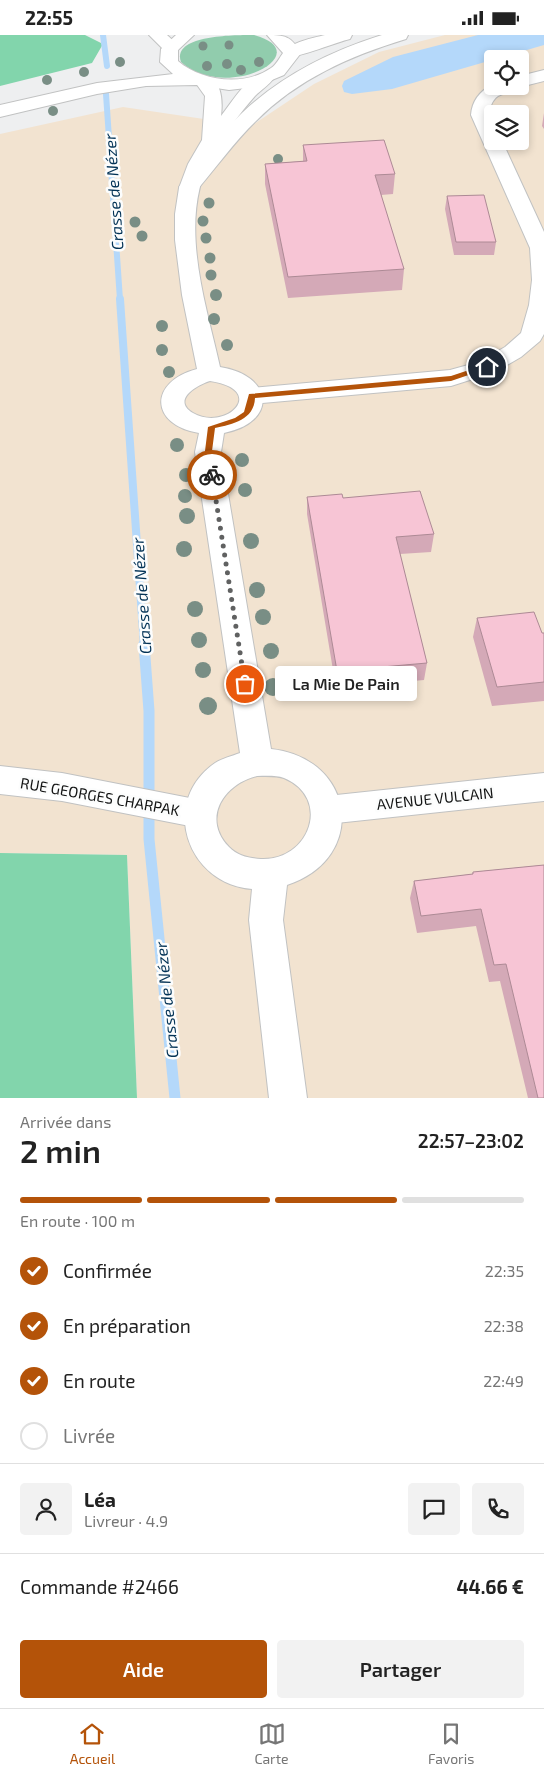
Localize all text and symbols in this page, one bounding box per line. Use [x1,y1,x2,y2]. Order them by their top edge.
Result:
text: 22:55 [25,6,73,29]
map controls [484,50,529,150]
button: locate [484,50,529,95]
button: layers [484,105,529,150]
water label: Crasse de Nézer [99,132,127,251]
pin [466,346,508,388]
icon: home [473,353,501,381]
courier [187,450,237,500]
icon: bike [198,461,226,489]
water label: Crasse de Nézer [127,536,155,655]
pin [224,663,266,705]
callout: La Mie De Pain [275,667,418,701]
icon: bag [231,670,259,698]
text: La Mie De Pain [292,674,400,693]
street label: RUE GEORGES CHARPAK [19,773,181,819]
street label: AVENUE VULCAIN [376,783,494,813]
water label: Crasse de Nézer [150,940,182,1059]
text: Arrivée dans [20,1112,111,1131]
text: 22:57–23:02 [418,1129,524,1152]
text: 2 min [20,1131,101,1169]
text: En route · 100 m [20,1211,135,1230]
icon: check [20,1257,48,1285]
text: Confirmée [63,1259,152,1282]
text: 22:35 [485,1261,524,1280]
icon: check [20,1312,48,1340]
text: En préparation [63,1314,191,1337]
text: 22:38 [484,1316,524,1335]
icon: check [20,1367,48,1395]
text: En route [63,1369,135,1392]
text: 22:49 [483,1371,524,1390]
text: Livrée [63,1424,115,1447]
button: person [20,1483,72,1535]
button: chat [408,1483,460,1535]
button: phone [472,1483,524,1535]
text: Léa [84,1488,116,1511]
text: Livreur · 4.9 [84,1511,168,1530]
text: Commande #2466 [20,1575,179,1598]
text: 44.66 € [456,1575,524,1598]
button: Aide [20,1640,267,1698]
button: Partager [277,1640,524,1698]
tab: Accueil [70,1720,115,1767]
tab: Carte [254,1720,289,1767]
tab: Favoris [428,1720,474,1767]

